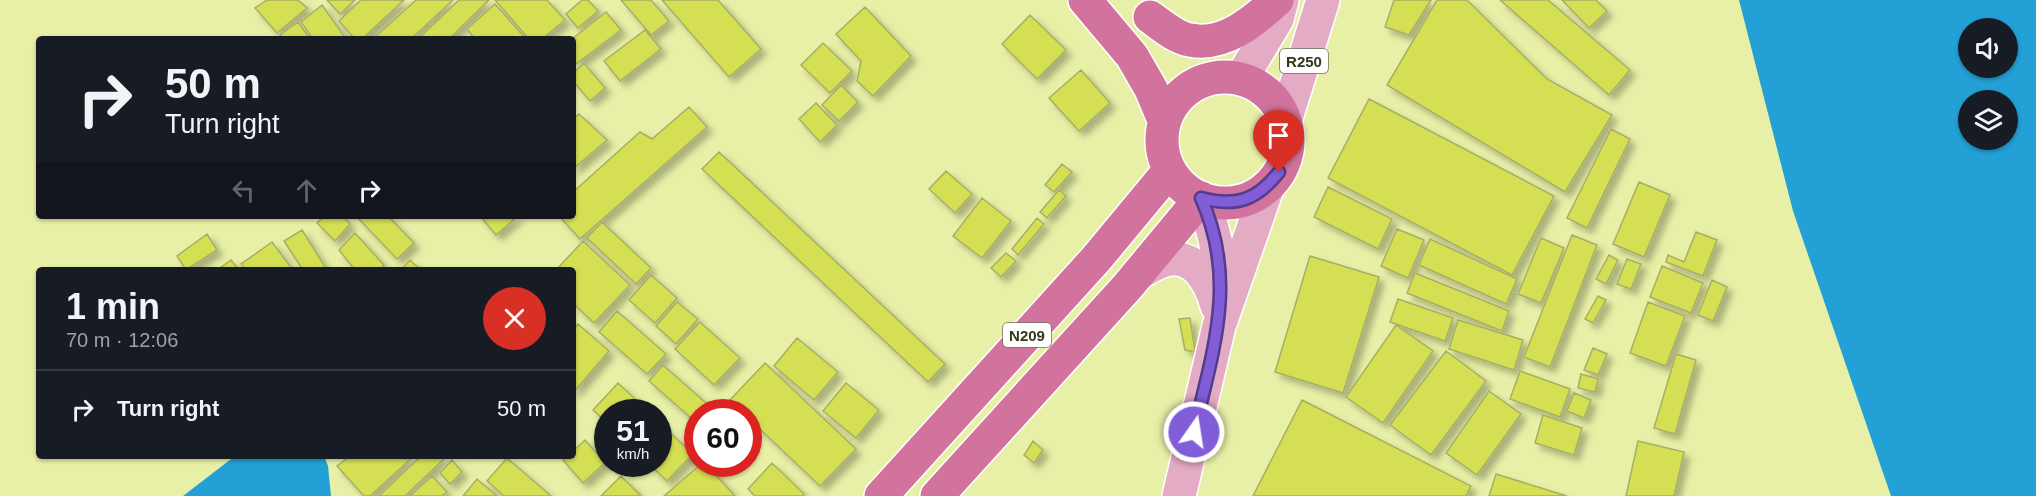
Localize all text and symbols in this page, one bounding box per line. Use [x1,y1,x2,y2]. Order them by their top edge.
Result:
map controls [1958,18,2018,150]
button: sound [1958,18,2018,78]
road number: R250 [1280,49,1328,73]
icon: right [66,60,144,138]
text: 50 m [165,60,261,107]
button: layers [1958,90,2018,150]
text: Turn right [165,109,280,139]
pin [1253,110,1304,172]
icon: arrive [1262,119,1295,152]
icon: left [227,174,260,207]
icon: ahead [290,174,323,207]
icon: right [353,174,386,207]
text: 1 min [66,286,160,327]
button: close [483,287,546,350]
road number: N209 [1003,323,1051,347]
text: 70 m · 12:06 [66,329,178,351]
icon: right [66,393,99,426]
text: Turn right [117,396,219,421]
text: 50 m [497,396,546,421]
speed limit sign: 60 [684,399,762,477]
position arrow [1162,400,1226,464]
text: 51 [616,414,650,447]
text: km/h [617,445,649,462]

